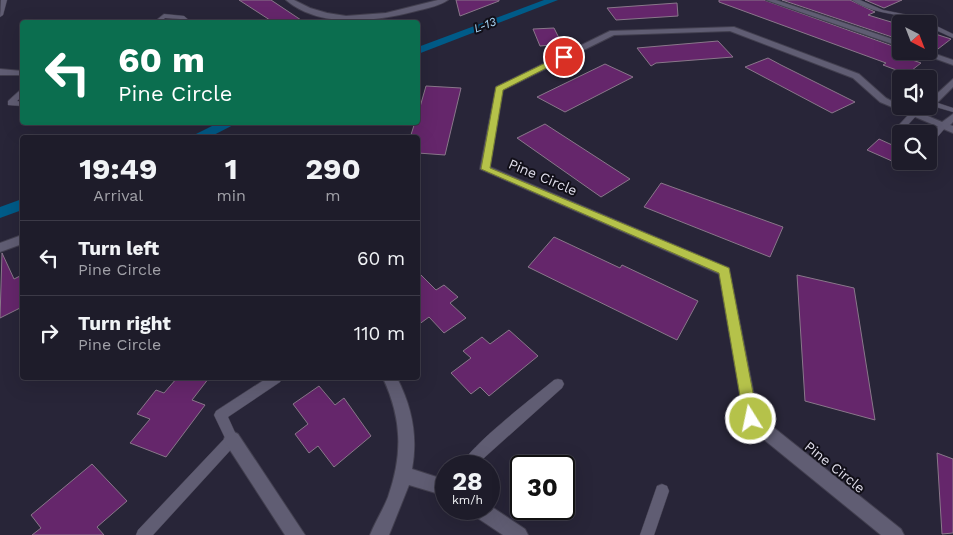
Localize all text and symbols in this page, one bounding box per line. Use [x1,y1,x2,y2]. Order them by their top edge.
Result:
water label: L-13 [472,14,498,36]
north arrow [892,15,938,60]
map controls [892,15,937,170]
pin [543,36,585,78]
text: 60 m [118,39,205,81]
icon: left [35,40,100,105]
icon: arrive [550,43,578,71]
button: sound [892,70,937,115]
text: Pine Circle [118,81,232,106]
button: search [892,125,937,170]
text: 19:49 [79,151,157,186]
text: 1 [225,151,238,186]
text: 290 [305,151,361,186]
street label: Pine Circle [506,155,580,199]
text: Arrival [93,186,143,205]
text: min [217,186,246,205]
text: m [325,186,341,205]
text: Turn left [78,237,159,260]
icon: left [35,244,63,272]
text: 60 m [357,247,405,270]
text: Pine Circle [78,260,161,279]
text: Turn right [78,312,171,335]
icon: right [35,319,63,347]
text: 110 m [354,322,405,345]
text: Pine Circle [78,335,161,354]
position arrow [724,392,776,444]
street label: Pine Circle [802,438,868,496]
speed limit sign: 30 [510,455,575,520]
text: 28 [452,467,483,496]
text: km/h [452,493,483,507]

